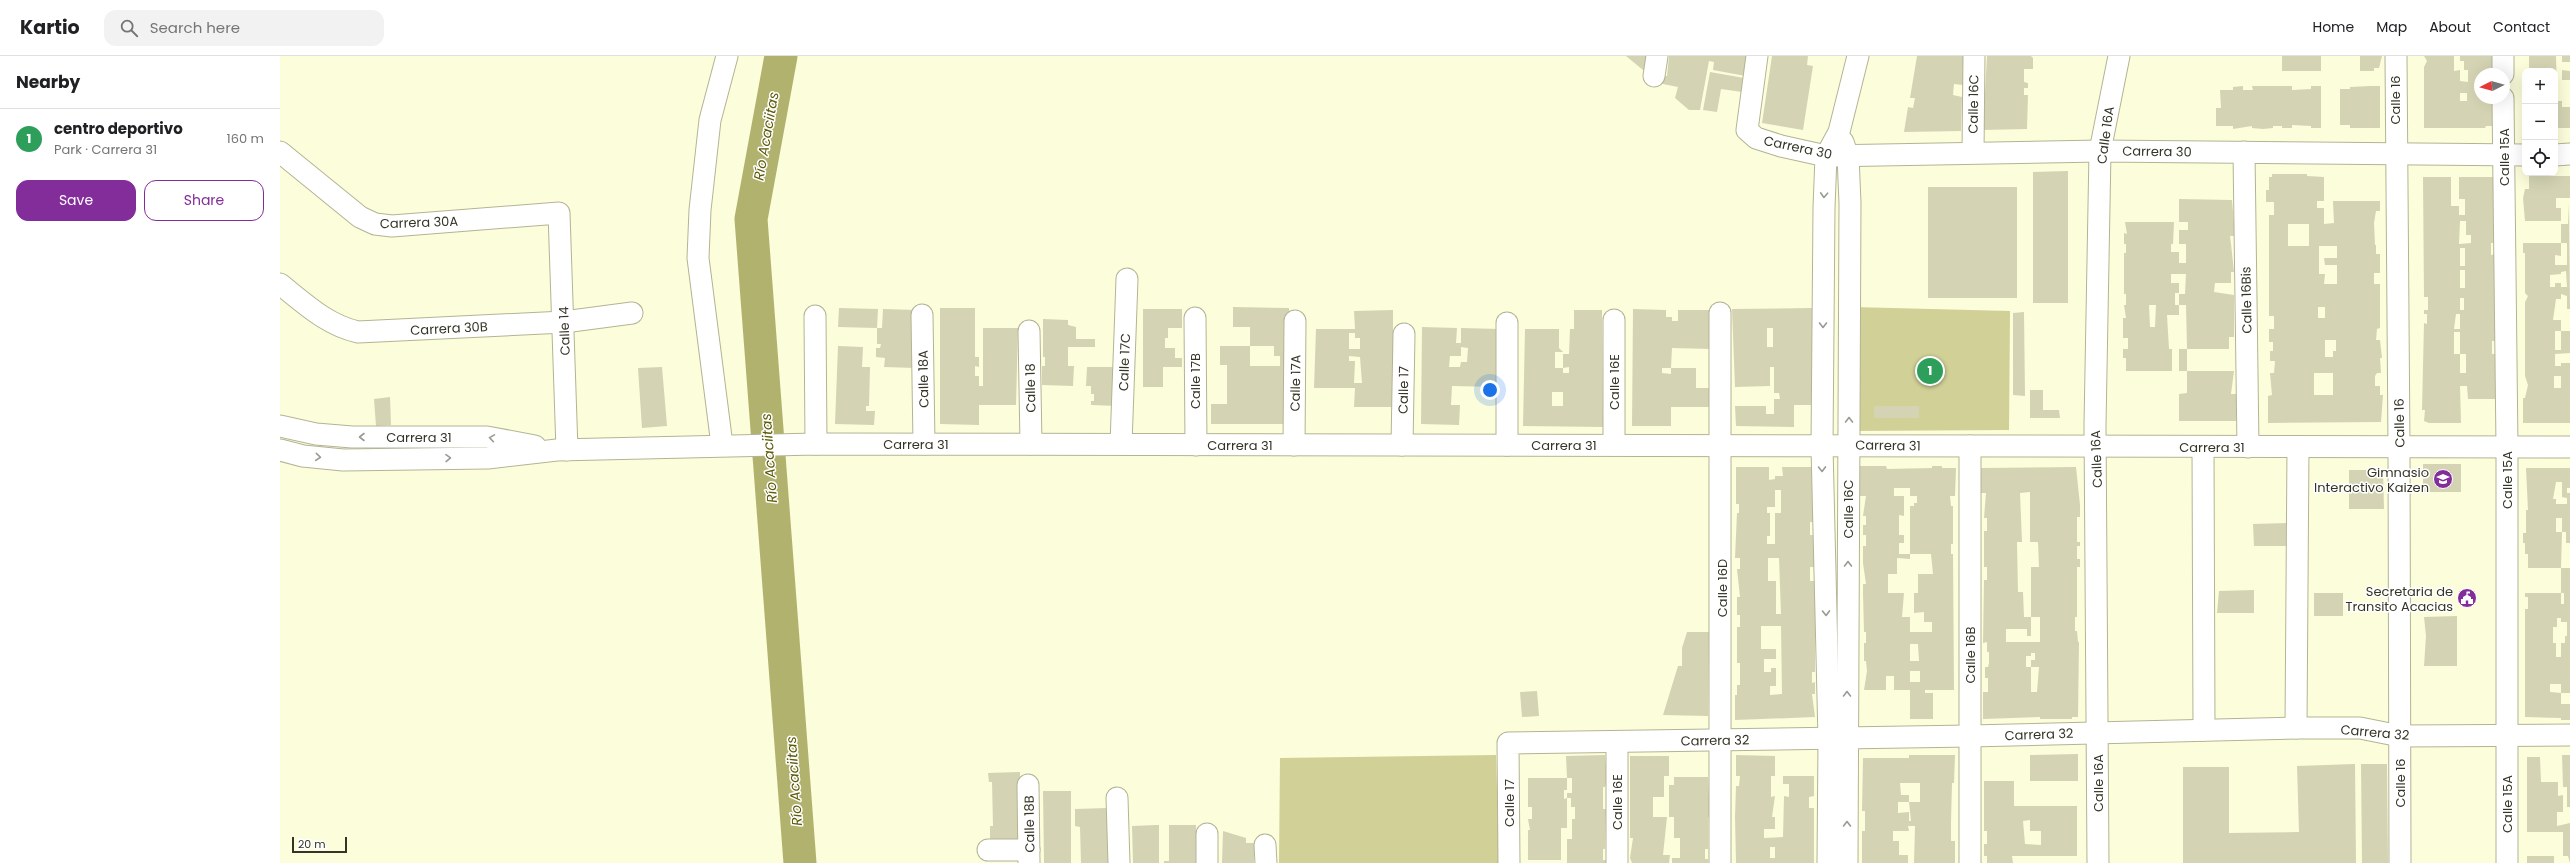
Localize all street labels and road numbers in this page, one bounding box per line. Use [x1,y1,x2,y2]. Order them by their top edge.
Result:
street label: Calle 16C [1963,74,1984,134]
street label: Calle 16 [2386,75,2405,125]
street label: Calle 16A [2092,105,2119,165]
street label: Calle 15A [2495,128,2514,186]
street label: Carrera 30 [1762,131,1834,164]
street label: Carrera 30 [2122,141,2192,162]
street label: Carrera 30A [380,212,459,233]
street label: Calle 16Bis [2236,266,2257,334]
street label: Calle 14 [554,306,575,356]
street label: Carrera 30B [410,317,488,340]
street label: Calle 17C [1114,333,1135,391]
street label: Calle 18A [913,350,934,408]
street label: Calle 17B [1186,353,1205,409]
street label: Calle 17A [1286,354,1305,412]
street label: Calle 16E [1605,354,1624,410]
street label: Calle 18 [1021,363,1040,413]
street label: Calle 17 [1394,366,1413,414]
street label: Calle 16 [2390,398,2409,448]
street label: Carrera 31 [386,428,452,447]
street label: Calle 16A [2086,429,2107,488]
street label: Carrera 31 [883,435,949,454]
street label: Carrera 31 [1855,435,1921,456]
street label: Carrera 31 [1207,436,1273,455]
street label: Carrera 31 [1531,436,1597,455]
street label: Carrera 31 [2179,438,2245,457]
street label: Calle 15A [2498,451,2517,509]
street label: Calle 16C [1839,479,1858,539]
street label: Calle 16D [1713,559,1732,617]
street label: Calle 16B [1961,626,1980,684]
street label: Carrera 32 [2340,720,2410,745]
street label: Carrera 32 [2004,724,2074,745]
street label: Carrera 32 [1680,730,1750,751]
street label: Calle 16A [2089,754,2108,812]
street label: Calle 16 [2391,758,2410,808]
street label: Calle 16E [1608,774,1627,830]
street label: Calle 15A [2498,775,2517,833]
street label: Calle 17 [1500,779,1519,827]
street label: Calle 18B [1020,795,1039,853]

